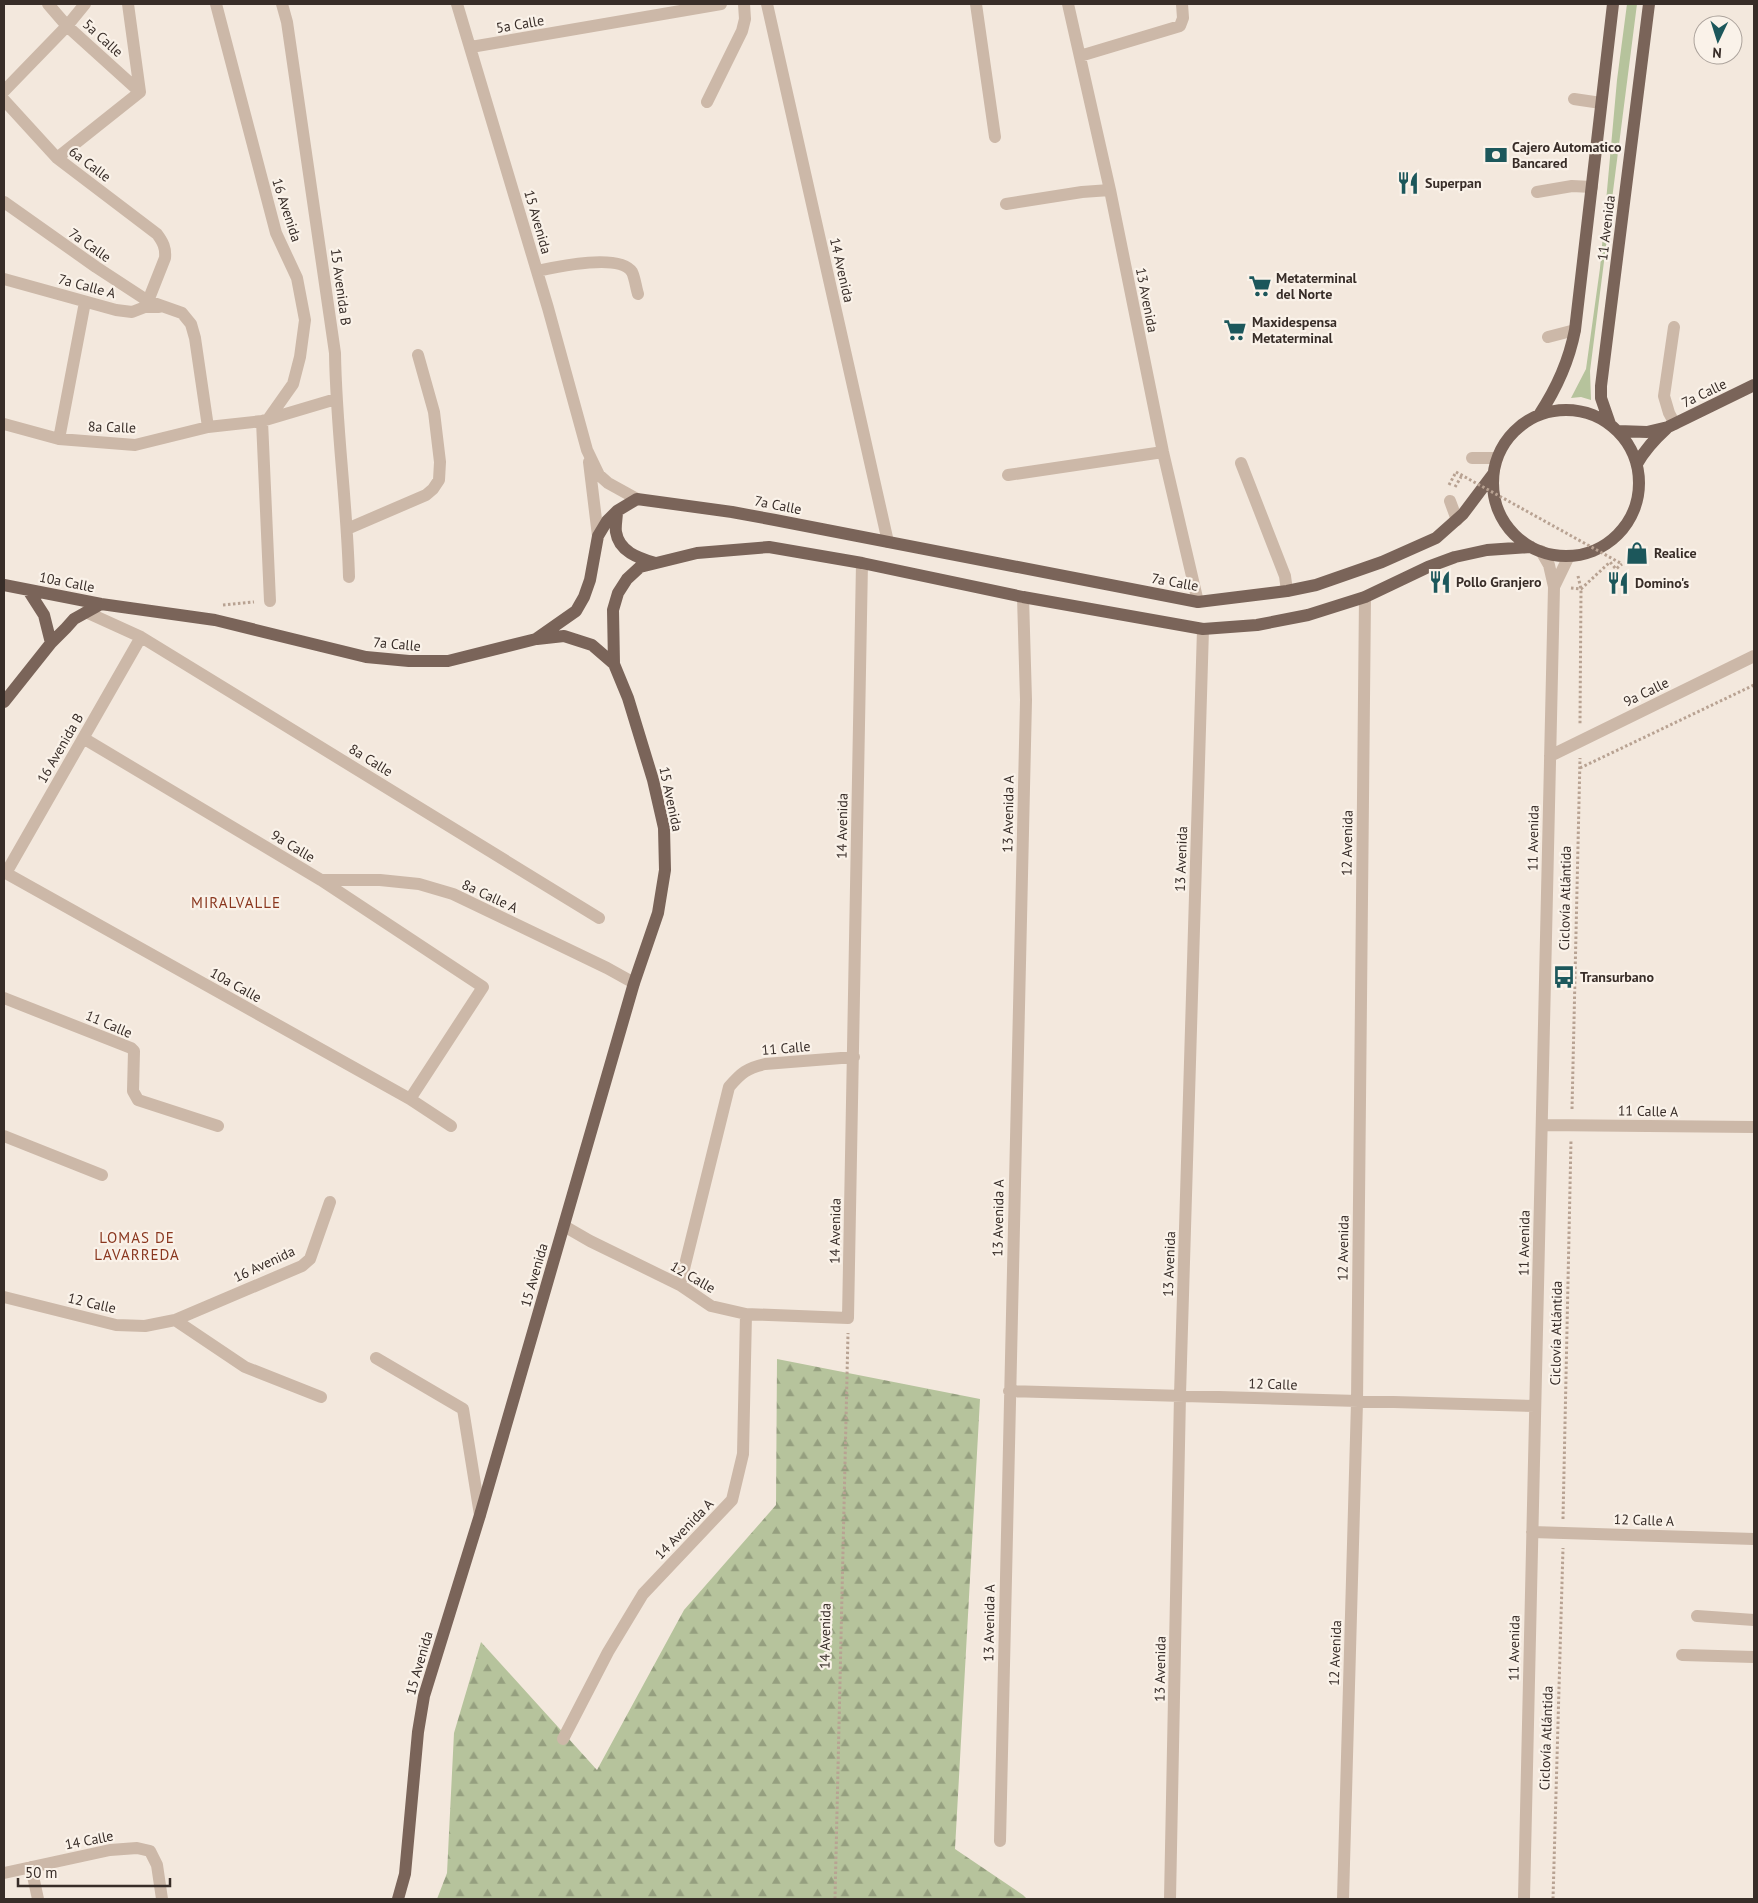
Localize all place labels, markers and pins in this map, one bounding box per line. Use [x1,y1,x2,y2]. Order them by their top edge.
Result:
place label: Cajero Automatico Bancared [1512,138,1622,172]
bank icon: Cajero Automatico Bancared [1483,142,1509,168]
restaurant icon: Superpan [1395,170,1421,196]
place label: Superpan [1425,174,1482,192]
place label: Metaterminal del Norte [1276,269,1358,303]
supermarket icon: Metaterminal del Norte [1247,273,1273,299]
place label: Maxidespensa Metaterminal [1252,313,1337,347]
supermarket icon: Maxidespensa Metaterminal [1222,317,1248,343]
shop icon: Realice [1624,540,1650,566]
place label: Realice [1654,544,1697,562]
restaurant icon: Pollo Granjero [1427,569,1453,595]
restaurant icon: Domino's [1605,570,1631,596]
place label: Pollo Granjero [1456,573,1542,591]
place label: Domino's [1635,574,1689,592]
bus stop icon: Transurbano [1551,964,1577,990]
place label: Transurbano [1580,968,1654,986]

